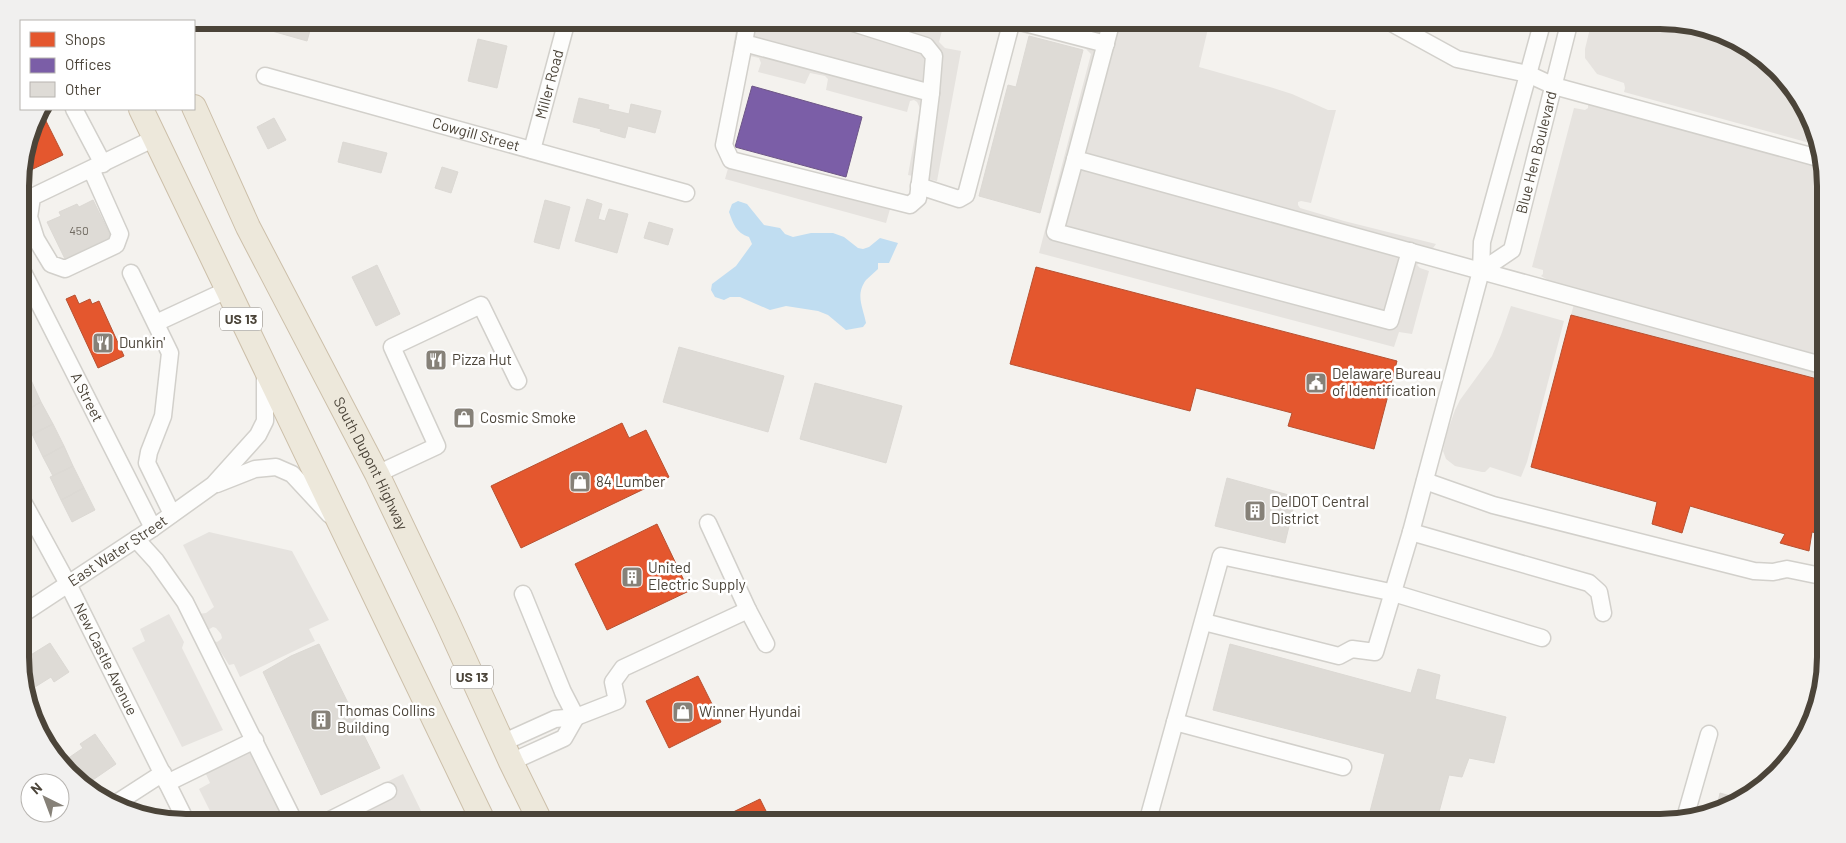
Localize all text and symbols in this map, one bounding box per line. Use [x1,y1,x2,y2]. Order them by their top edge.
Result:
legend [20,20,195,110]
text: Shops [65,30,105,48]
street label: Miller Road [531,47,567,121]
text: Offices [65,55,111,73]
text: Other [65,80,102,98]
street label: Blue Hen Boulevard [1511,89,1560,216]
street label: Cowgill Street [430,113,522,154]
house number: 450 [69,223,89,237]
road number: US 13 [220,308,262,330]
restaurant icon: Dunkin' [91,331,115,355]
place label: Dunkin' [119,333,165,351]
restaurant icon: Pizza Hut [424,348,448,372]
place label: Pizza Hut [452,350,512,368]
place label: Delaware Bureau of Identification [1332,364,1441,399]
street label: A Street [67,369,108,425]
public building icon: Delaware Bureau of Identification [1304,371,1328,395]
street label: South Dupont Highway [330,394,412,533]
shop icon: Cosmic Smoke [452,406,476,430]
place label: Cosmic Smoke [480,408,576,426]
shop icon: 84 Lumber [568,470,592,494]
place label: 84 Lumber [596,472,666,490]
place label: DelDOT Central District [1271,492,1369,527]
building icon: DelDOT Central District [1243,499,1267,523]
street label: East Water Street [64,511,170,590]
place label: United Electric Supply [648,558,746,593]
building icon: United Electric Supply [620,565,644,589]
street label: New Castle Avenue [71,600,142,718]
road number: US 13 [451,666,493,689]
shop icon: Winner Hyundai [671,700,695,724]
place label: Thomas Collins Building [337,701,435,736]
place label: Winner Hyundai [699,702,801,720]
building icon: Thomas Collins Building [309,708,333,732]
north arrow [20,773,70,823]
text: N [27,779,45,797]

